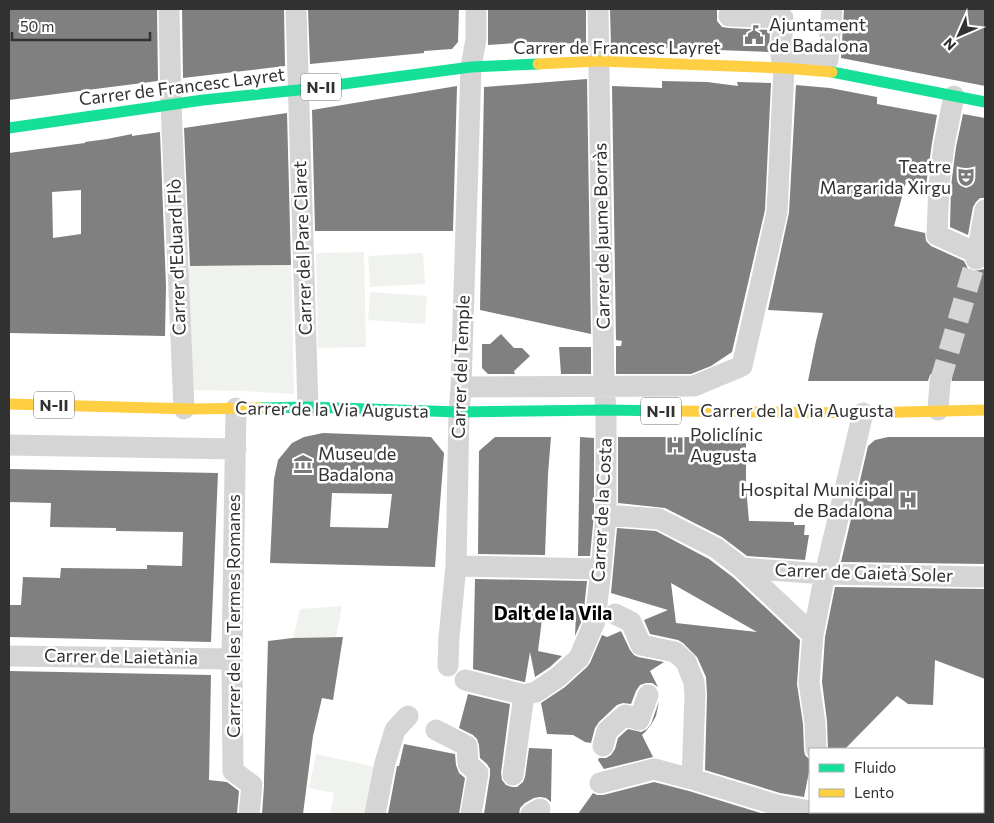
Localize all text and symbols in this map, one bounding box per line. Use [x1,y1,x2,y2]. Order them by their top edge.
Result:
scale bar [12,10,150,42]
north arrow [934,10,984,60]
place label: Ajuntament de Badalona [769,13,868,56]
text: 50 m [20,17,54,35]
public building icon: Ajuntament de Badalona [743,24,765,46]
text: N [940,35,959,54]
street label: Carrer de Francesc Layret [513,36,721,58]
street label: Carrer de Francesc Layret [78,62,286,110]
road number: N-II [301,74,341,100]
street label: Carrer de Jaume Borràs [588,142,614,330]
place label: Teatre Margarida Xirgu [819,155,951,198]
street label: Carrer del Pare Claret [288,161,316,336]
theatre icon: Teatre Margarida Xirgu [955,166,977,188]
street label: Carrer d'Eduard Flò [162,178,190,336]
street label: Carrer del Temple [446,295,474,439]
road number: N-II [34,392,74,418]
street label: Carrer de la Via Augusta [235,396,429,422]
road number: N-II [641,398,681,424]
street label: Carrer de la Via Augusta [700,399,894,421]
place label: Policlínic Augusta [690,423,763,466]
hospital icon: Policlínic Augusta [664,434,686,456]
street label: Carrer de la Costa [586,437,616,583]
place label: Museu de Badalona [318,442,396,485]
museum icon: Museu de Badalona [292,453,314,475]
place label: Hospital Municipal de Badalona [740,478,893,521]
hospital icon: Hospital Municipal de Badalona [897,489,919,511]
street label: Carrer de les Termes Romanes [222,494,244,738]
street label: Carrer de Gaietà Soler [774,558,954,586]
district label: Dalt de la Vila [494,601,612,624]
street label: Carrer de Laietània [44,644,198,668]
legend [809,748,984,813]
text: Fluido [854,758,896,776]
text: Lento [854,783,894,801]

